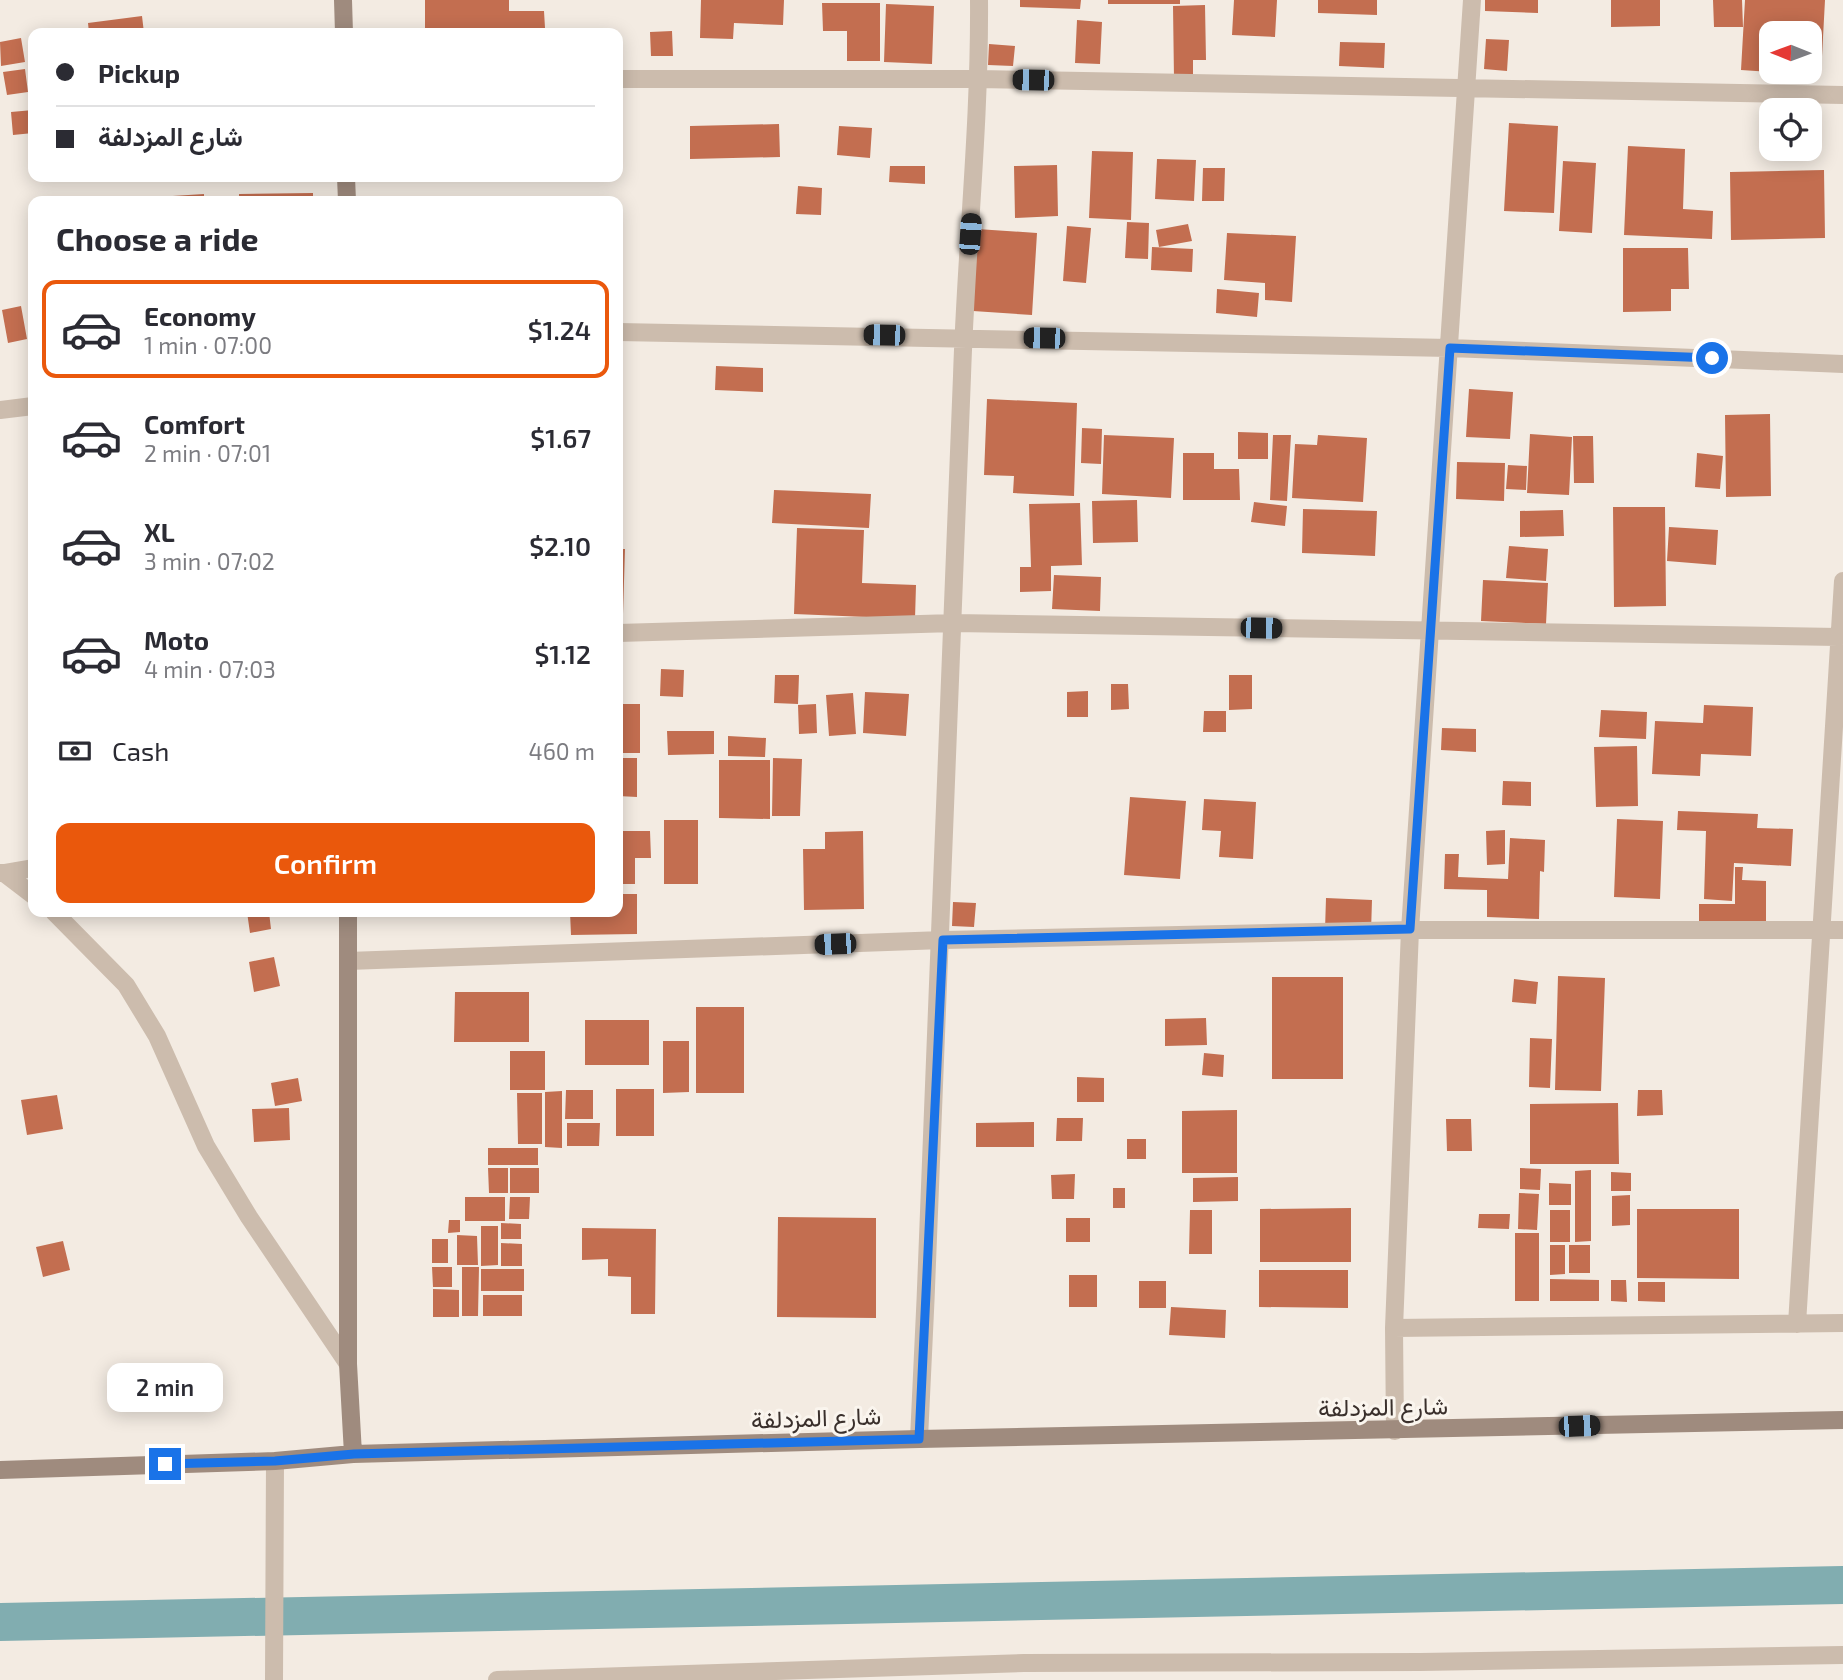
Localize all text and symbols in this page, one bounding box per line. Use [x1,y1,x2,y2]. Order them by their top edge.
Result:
north arrow [1759,21,1822,84]
map controls [1759,21,1822,161]
text: Pickup [98,57,180,88]
car [1012,69,1055,91]
button: locate [1759,98,1822,161]
text: شارع المزدلفة [98,120,243,151]
car [959,212,982,256]
text: Choose a ride [56,219,259,257]
icon: car [60,298,123,361]
text: Economy [144,300,256,331]
text: $1.24 [528,314,591,345]
car [863,324,906,346]
car [1023,327,1066,349]
text: 1 min · 07:00 [144,331,272,359]
route start [1696,342,1728,374]
icon: car [60,406,123,469]
text: Comfort [144,408,245,439]
text: $1.67 [530,422,591,453]
text: 2 min · 07:01 [144,439,271,467]
icon: car [60,514,123,577]
text: XL [144,516,175,547]
text: $2.10 [529,530,591,561]
text: 3 min · 07:02 [144,547,275,575]
car [1240,617,1283,639]
icon: car [60,622,123,685]
text: Moto [144,624,209,655]
text: $1.12 [534,638,591,669]
text: 4 min · 07:03 [144,655,276,683]
icon: cash [56,732,94,770]
text: Cash [112,735,169,766]
text: 460 m [529,737,595,765]
button: Confirm [56,823,595,903]
car [814,933,857,955]
callout: 2 min [107,1362,223,1412]
text: 2 min [136,1373,194,1401]
street label: شارع المزدلفة [1318,1390,1448,1425]
street label: شارع المزدلفة [751,1400,882,1437]
car [1558,1415,1601,1437]
route end [149,1448,181,1480]

